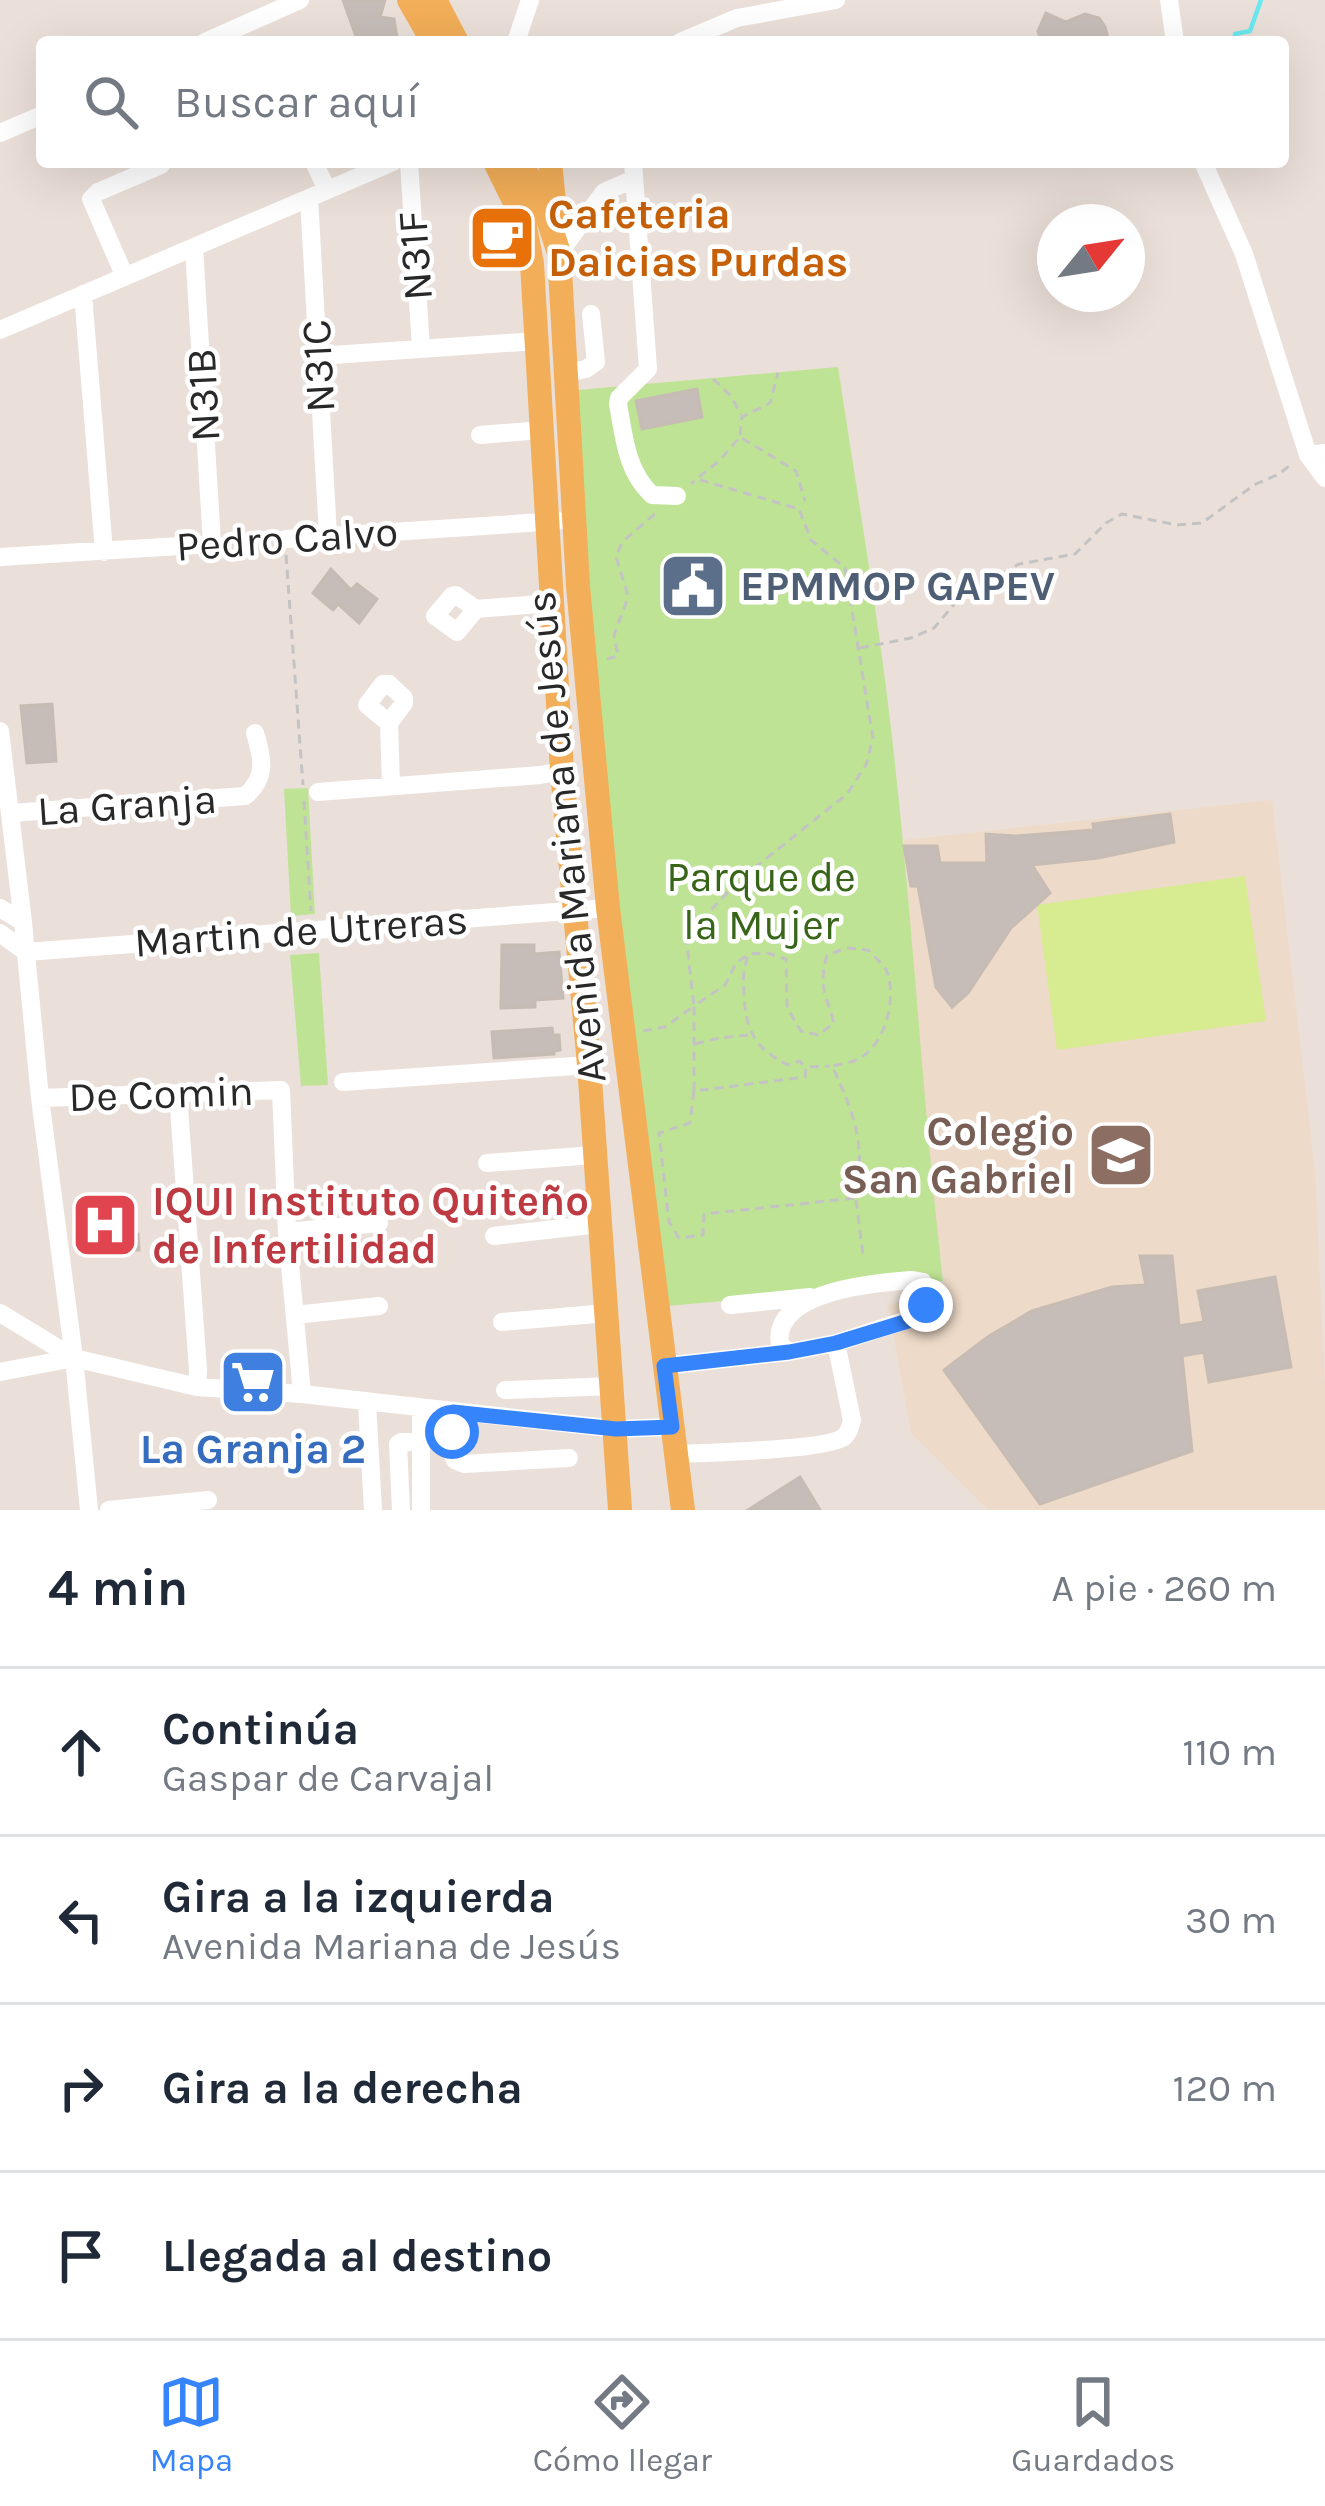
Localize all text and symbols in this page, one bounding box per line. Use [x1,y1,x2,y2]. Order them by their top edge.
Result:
search box [36,36,1289,168]
icon: search [78,69,144,135]
text: Buscar aquí [174,76,420,128]
place label: Cafeteria Daicias Purdas [548,189,848,287]
cafe icon: Cafeteria Daicias Purdas [467,203,537,273]
north arrow [1037,204,1145,312]
street label: N31F [387,210,443,302]
street label: N31C [291,318,345,414]
street label: N31B [176,347,230,443]
street label: Pedro Calvo [174,506,400,572]
public building icon: EPMMOP GAPEV [658,551,728,621]
place label: EPMMOP GAPEV [740,561,1055,611]
street label: Avenida Mariana de Jesús [515,589,617,1085]
street label: La Granja [36,774,218,836]
park label: Parque de la Mujer [666,852,856,950]
street label: Martin de Utreras [133,894,469,968]
street label: De Comin [68,1066,254,1122]
place label: Colegio San Gabriel [842,1106,1074,1204]
school or university icon: Colegio San Gabriel [1086,1120,1156,1190]
place label: IQUI Instituto Quiteño de Infertilidad [152,1176,589,1274]
hospital icon: IQUI Instituto Quiteño de Infertilidad [70,1190,140,1260]
route end [899,1278,953,1332]
supermarket icon: La Granja 2 [218,1347,288,1417]
route start [425,1405,479,1459]
place label: La Granja 2 [140,1424,366,1474]
text: 4 min [48,1558,188,1618]
text: A pie · 260 m [1052,1565,1277,1611]
text: Continúa [162,1703,359,1755]
icon: ahead [48,1719,114,1785]
text: 110 m [1182,1729,1277,1775]
text: Gaspar de Carvajal [162,1755,494,1801]
text: Gira a la izquierda [162,1871,555,1923]
icon: left [48,1887,114,1953]
text: 30 m [1185,1897,1277,1943]
text: Avenida Mariana de Jesús [162,1923,621,1969]
icon: right [48,2055,114,2121]
text: Gira a la derecha [162,2062,523,2114]
text: 120 m [1173,2065,1277,2111]
icon: arrive [48,2223,114,2289]
text: Llegada al destino [162,2230,552,2282]
tab: Mapa [150,2369,233,2479]
tab: Cómo llegar [533,2369,712,2479]
tab: Guardados [1011,2369,1175,2479]

